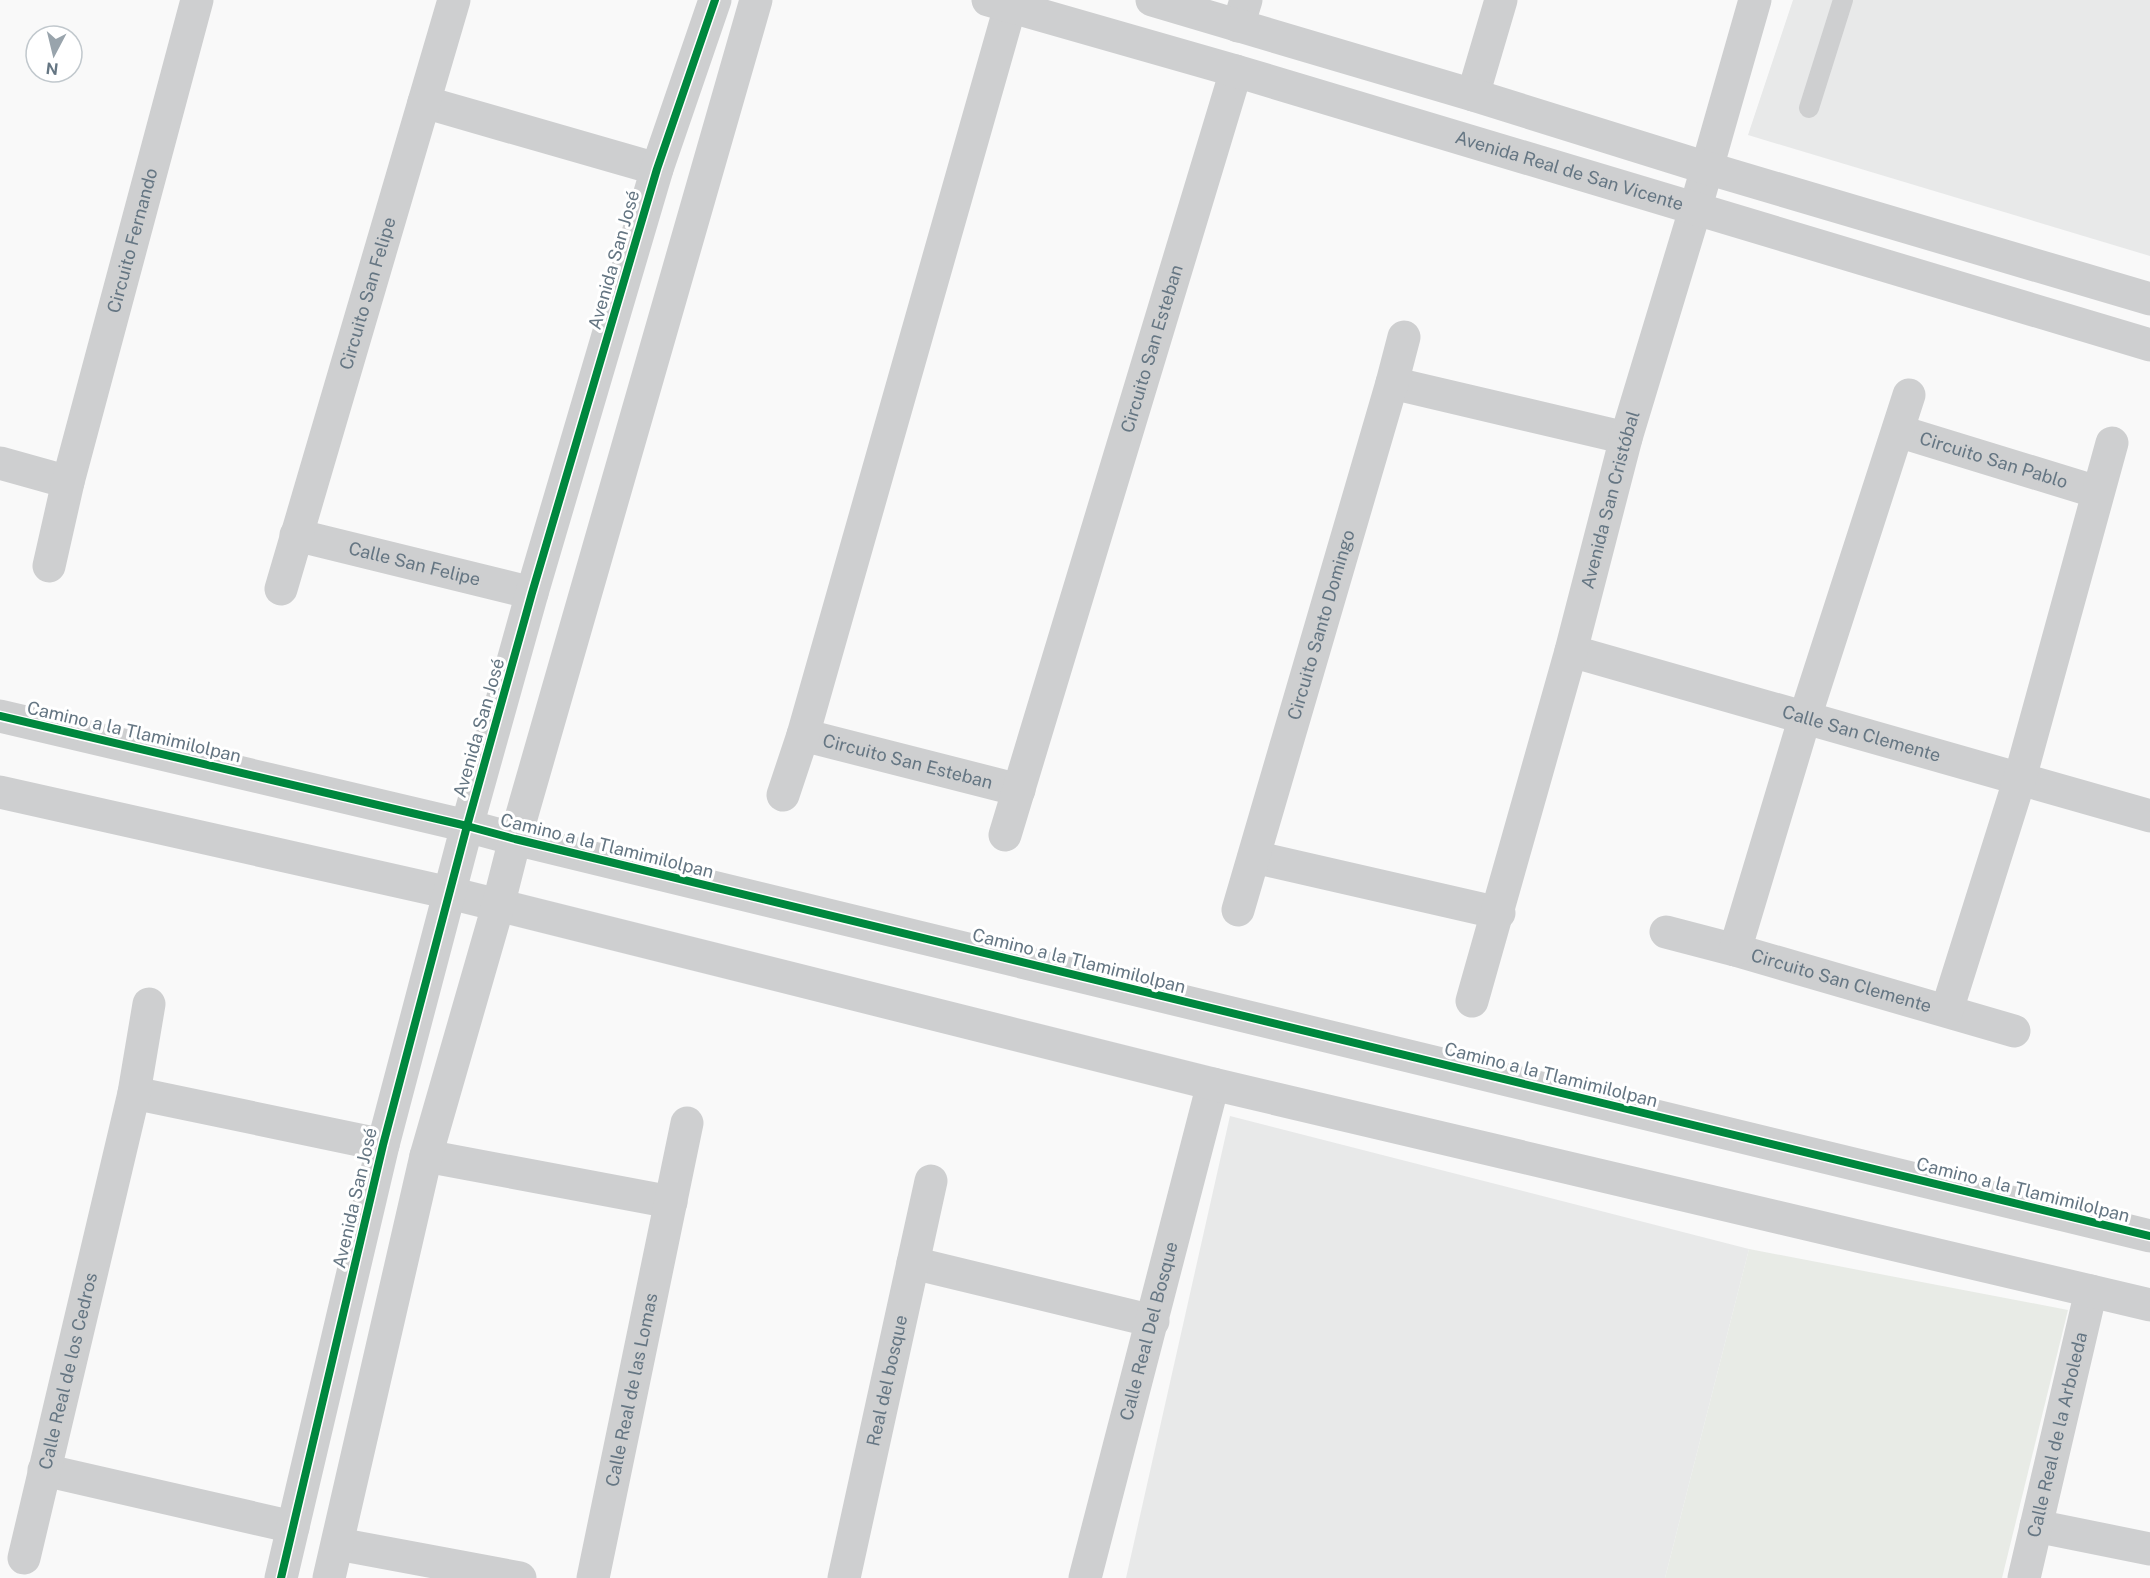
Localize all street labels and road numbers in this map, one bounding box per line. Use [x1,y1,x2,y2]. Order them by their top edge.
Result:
street label: Avenida Real de San Vicente [1453,126,1686,215]
street label: Circuito Fernando [103,166,162,315]
street label: Avenida San José [584,188,643,332]
street label: Circuito San Felipe [335,215,400,372]
street label: Circuito San Esteban [1116,262,1187,435]
street label: Avenida San Cristóbal [1576,408,1644,591]
street label: Circuito San Pablo [1917,427,2070,492]
street label: Circuito Santo Domingo [1283,527,1359,722]
street label: Calle San Felipe [346,537,483,590]
street label: Avenida San José [449,656,508,800]
street label: Camino a la Tlamimilolpan [25,697,243,766]
street label: Calle San Clemente [1780,701,1943,766]
street label: Circuito San Esteban [821,729,995,793]
street label: Camino a la Tlamimilolpan [498,809,716,882]
street label: Camino a la Tlamimilolpan [970,924,1188,997]
street label: Circuito San Clemente [1749,944,1934,1017]
street label: Camino a la Tlamimilolpan [1442,1038,1660,1111]
street label: Avenida San José [328,1125,381,1270]
street label: Camino a la Tlamimilolpan [1914,1153,2132,1226]
street label: Calle Real Del Bosque [1115,1239,1182,1423]
street label: Calle Real de los Cedros [34,1270,101,1472]
street label: Calle Real de las Lomas [601,1291,662,1489]
street label: Real del bosque [862,1313,911,1448]
street label: Calle Real de la Arboleda [2023,1330,2091,1539]

